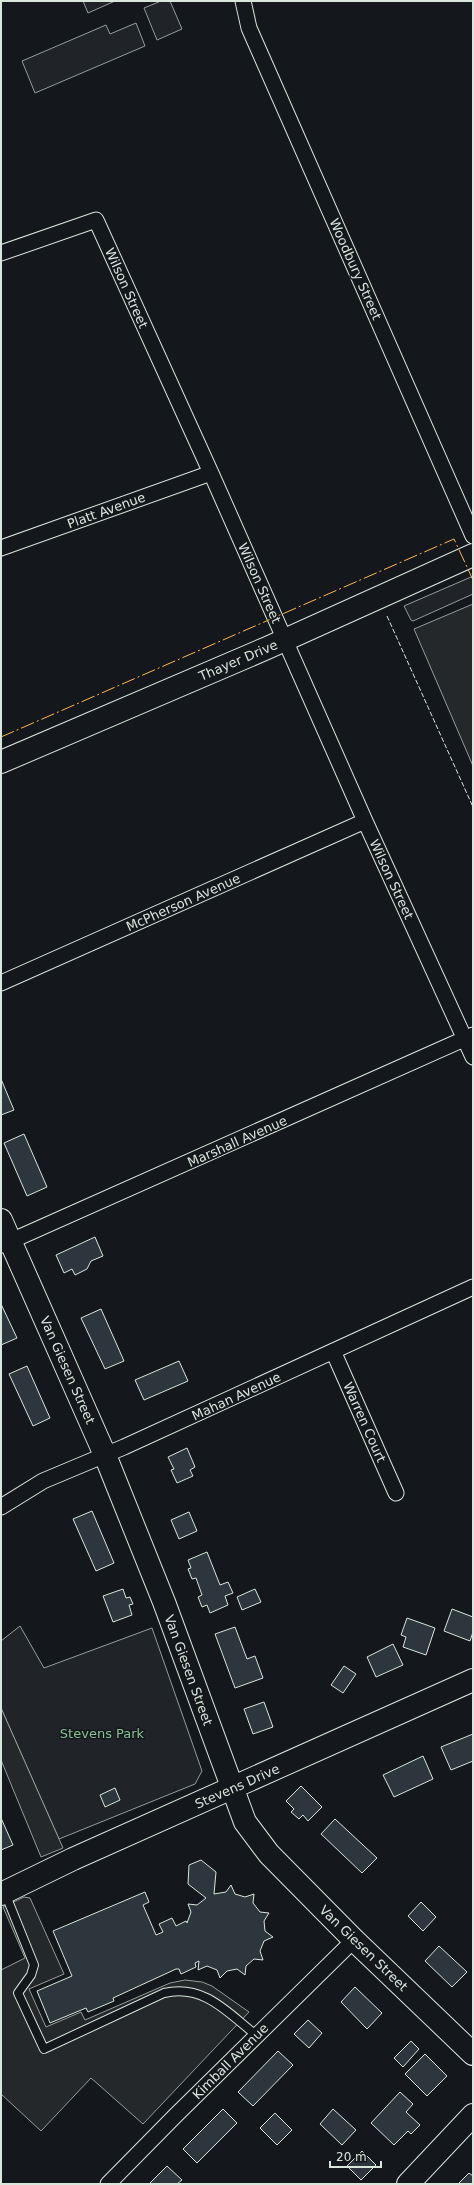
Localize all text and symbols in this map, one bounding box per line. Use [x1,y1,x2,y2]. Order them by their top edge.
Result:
street label: Woodbury Street [326,216,385,322]
street label: Wilson Street [102,246,151,331]
street label: Platt Avenue [65,489,147,532]
street label: Wilson Street [235,541,284,626]
street label: Thayer Drive [196,637,280,684]
street label: Wilson Street [366,837,417,922]
street label: McPherson Avenue [124,871,243,934]
street label: Marshall Avenue [185,1113,289,1170]
street label: Van Giesen Street [37,1314,98,1426]
street label: Mahan Avenue [190,1369,283,1424]
street label: Warren Court [340,1380,389,1465]
street label: Van Giesen Street [162,1613,216,1728]
park label: Stevens Park [60,1726,145,1741]
street label: Stevens Drive [193,1761,282,1812]
street label: Van Giesen Street [317,1902,411,1994]
street label: Kimball Avenue [189,2020,271,2102]
scale bar [330,2143,381,2169]
text: 20 m [336,2150,367,2164]

